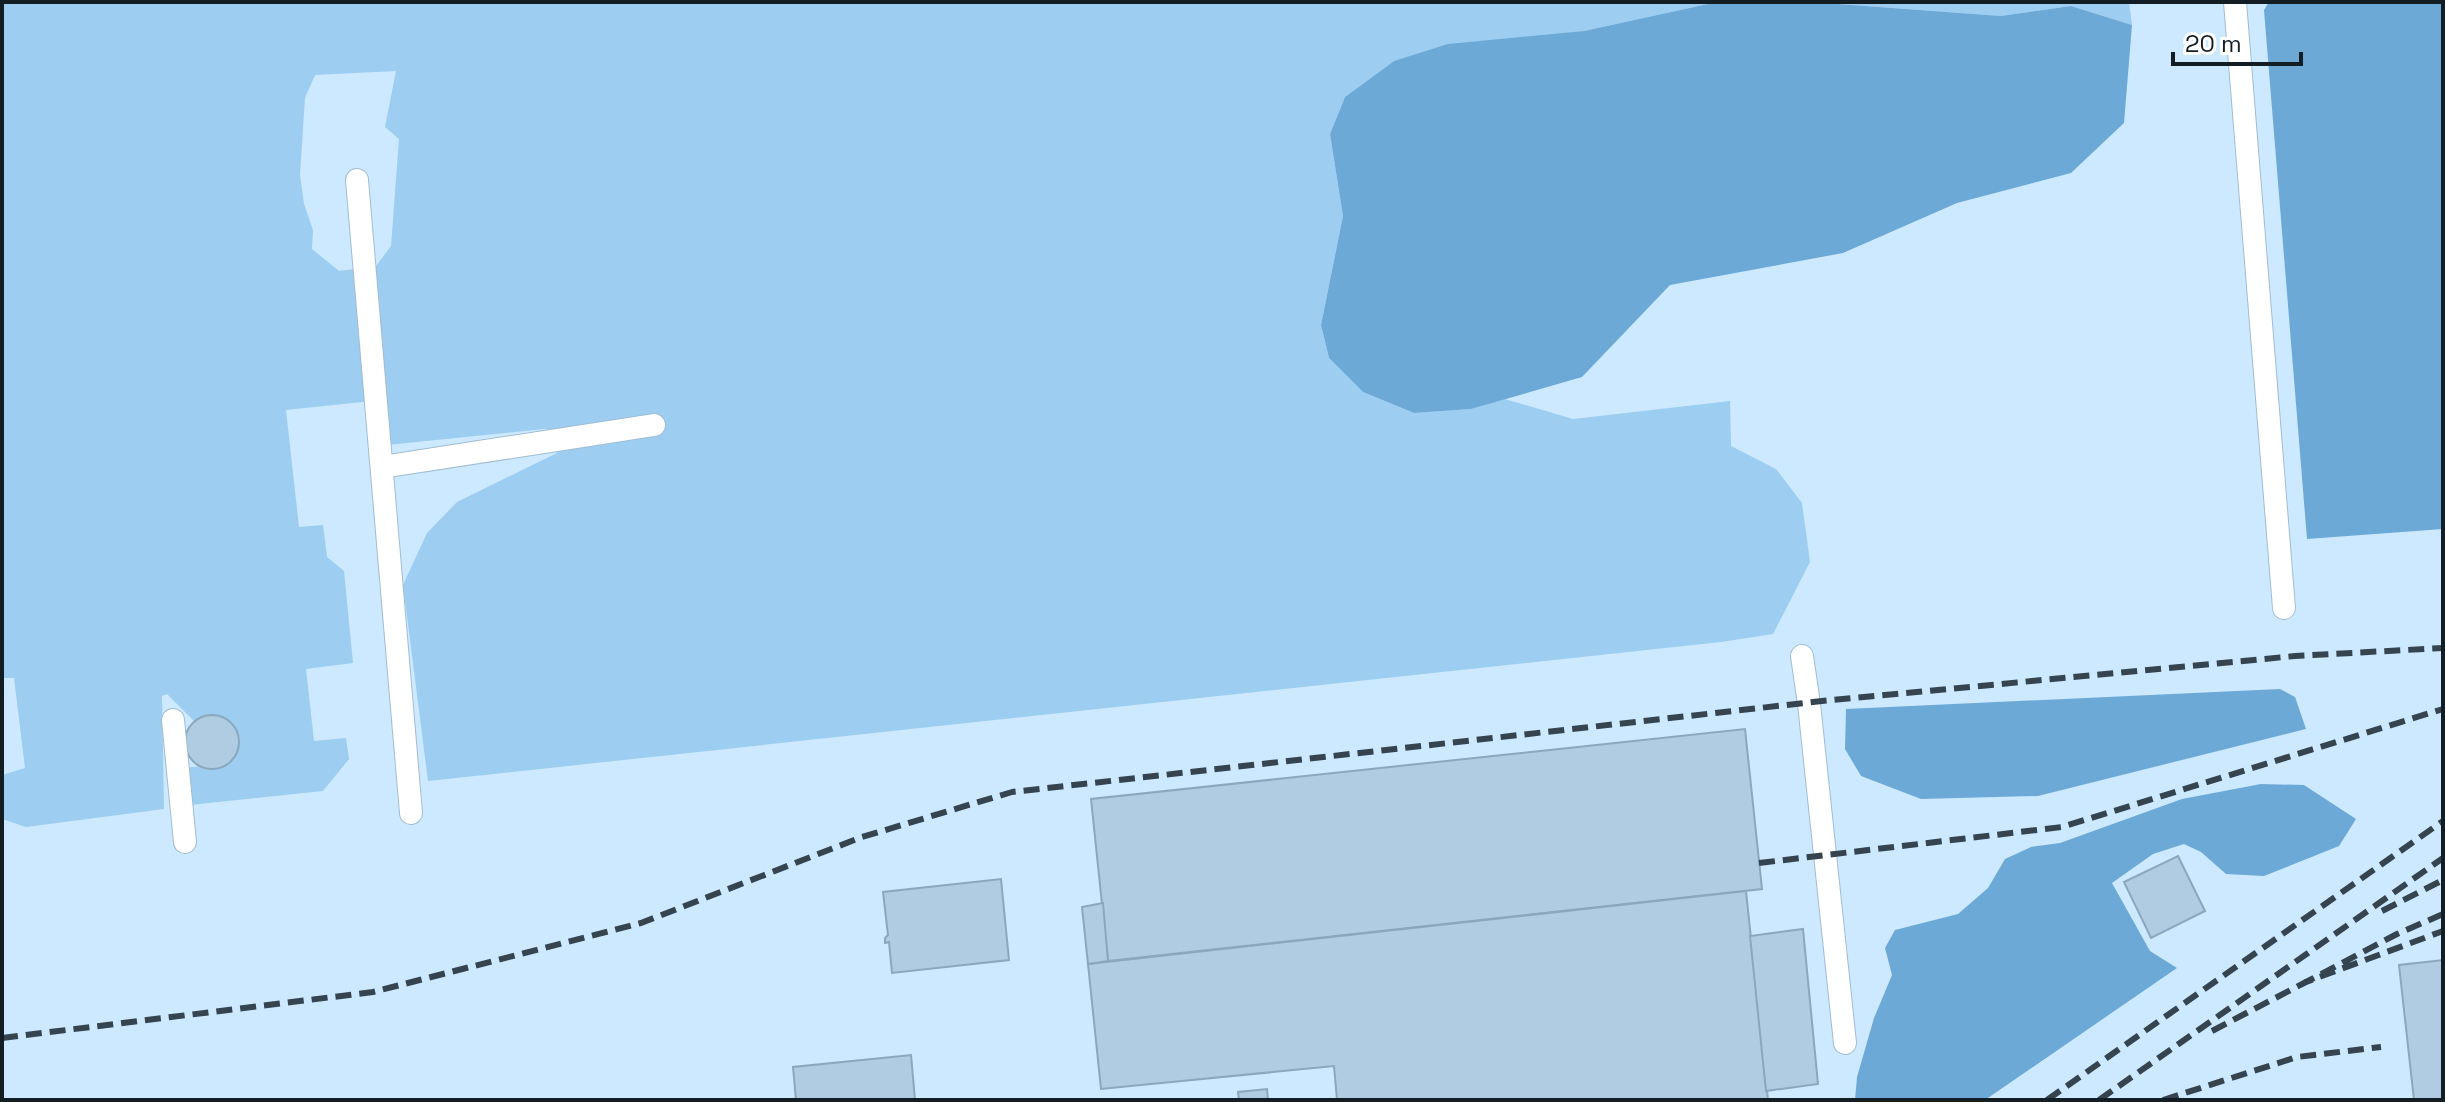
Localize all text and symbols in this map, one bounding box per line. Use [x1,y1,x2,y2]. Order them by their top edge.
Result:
scale bar [2173,16,2301,66]
text: 20 m [2185,28,2242,59]

